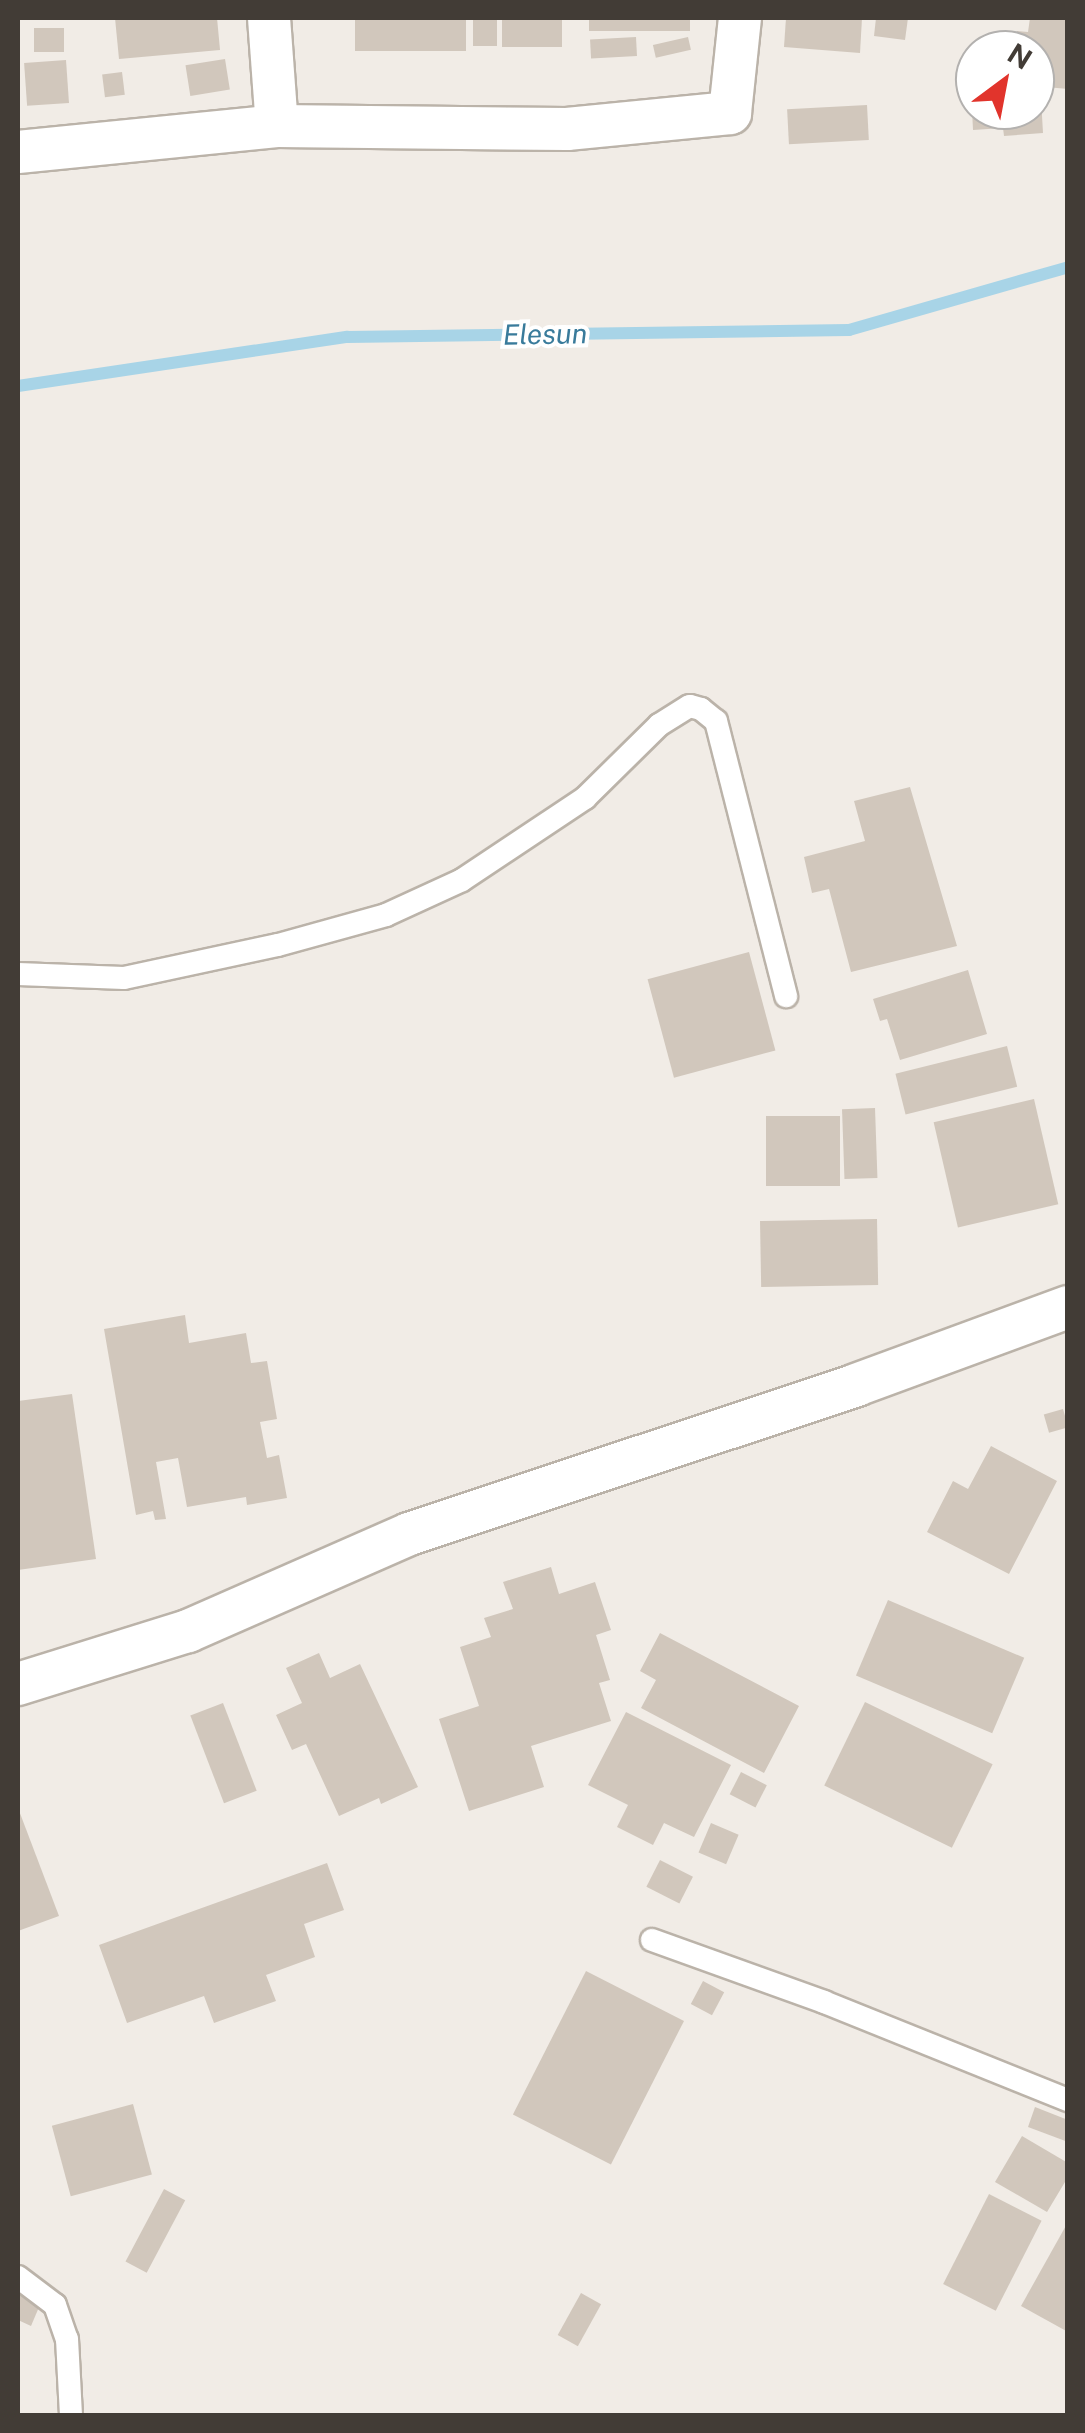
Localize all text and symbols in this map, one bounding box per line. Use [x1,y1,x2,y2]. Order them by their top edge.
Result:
north arrow [955,30,1055,130]
text: N [1002,36,1038,76]
water label: Elesun [502,316,588,352]

